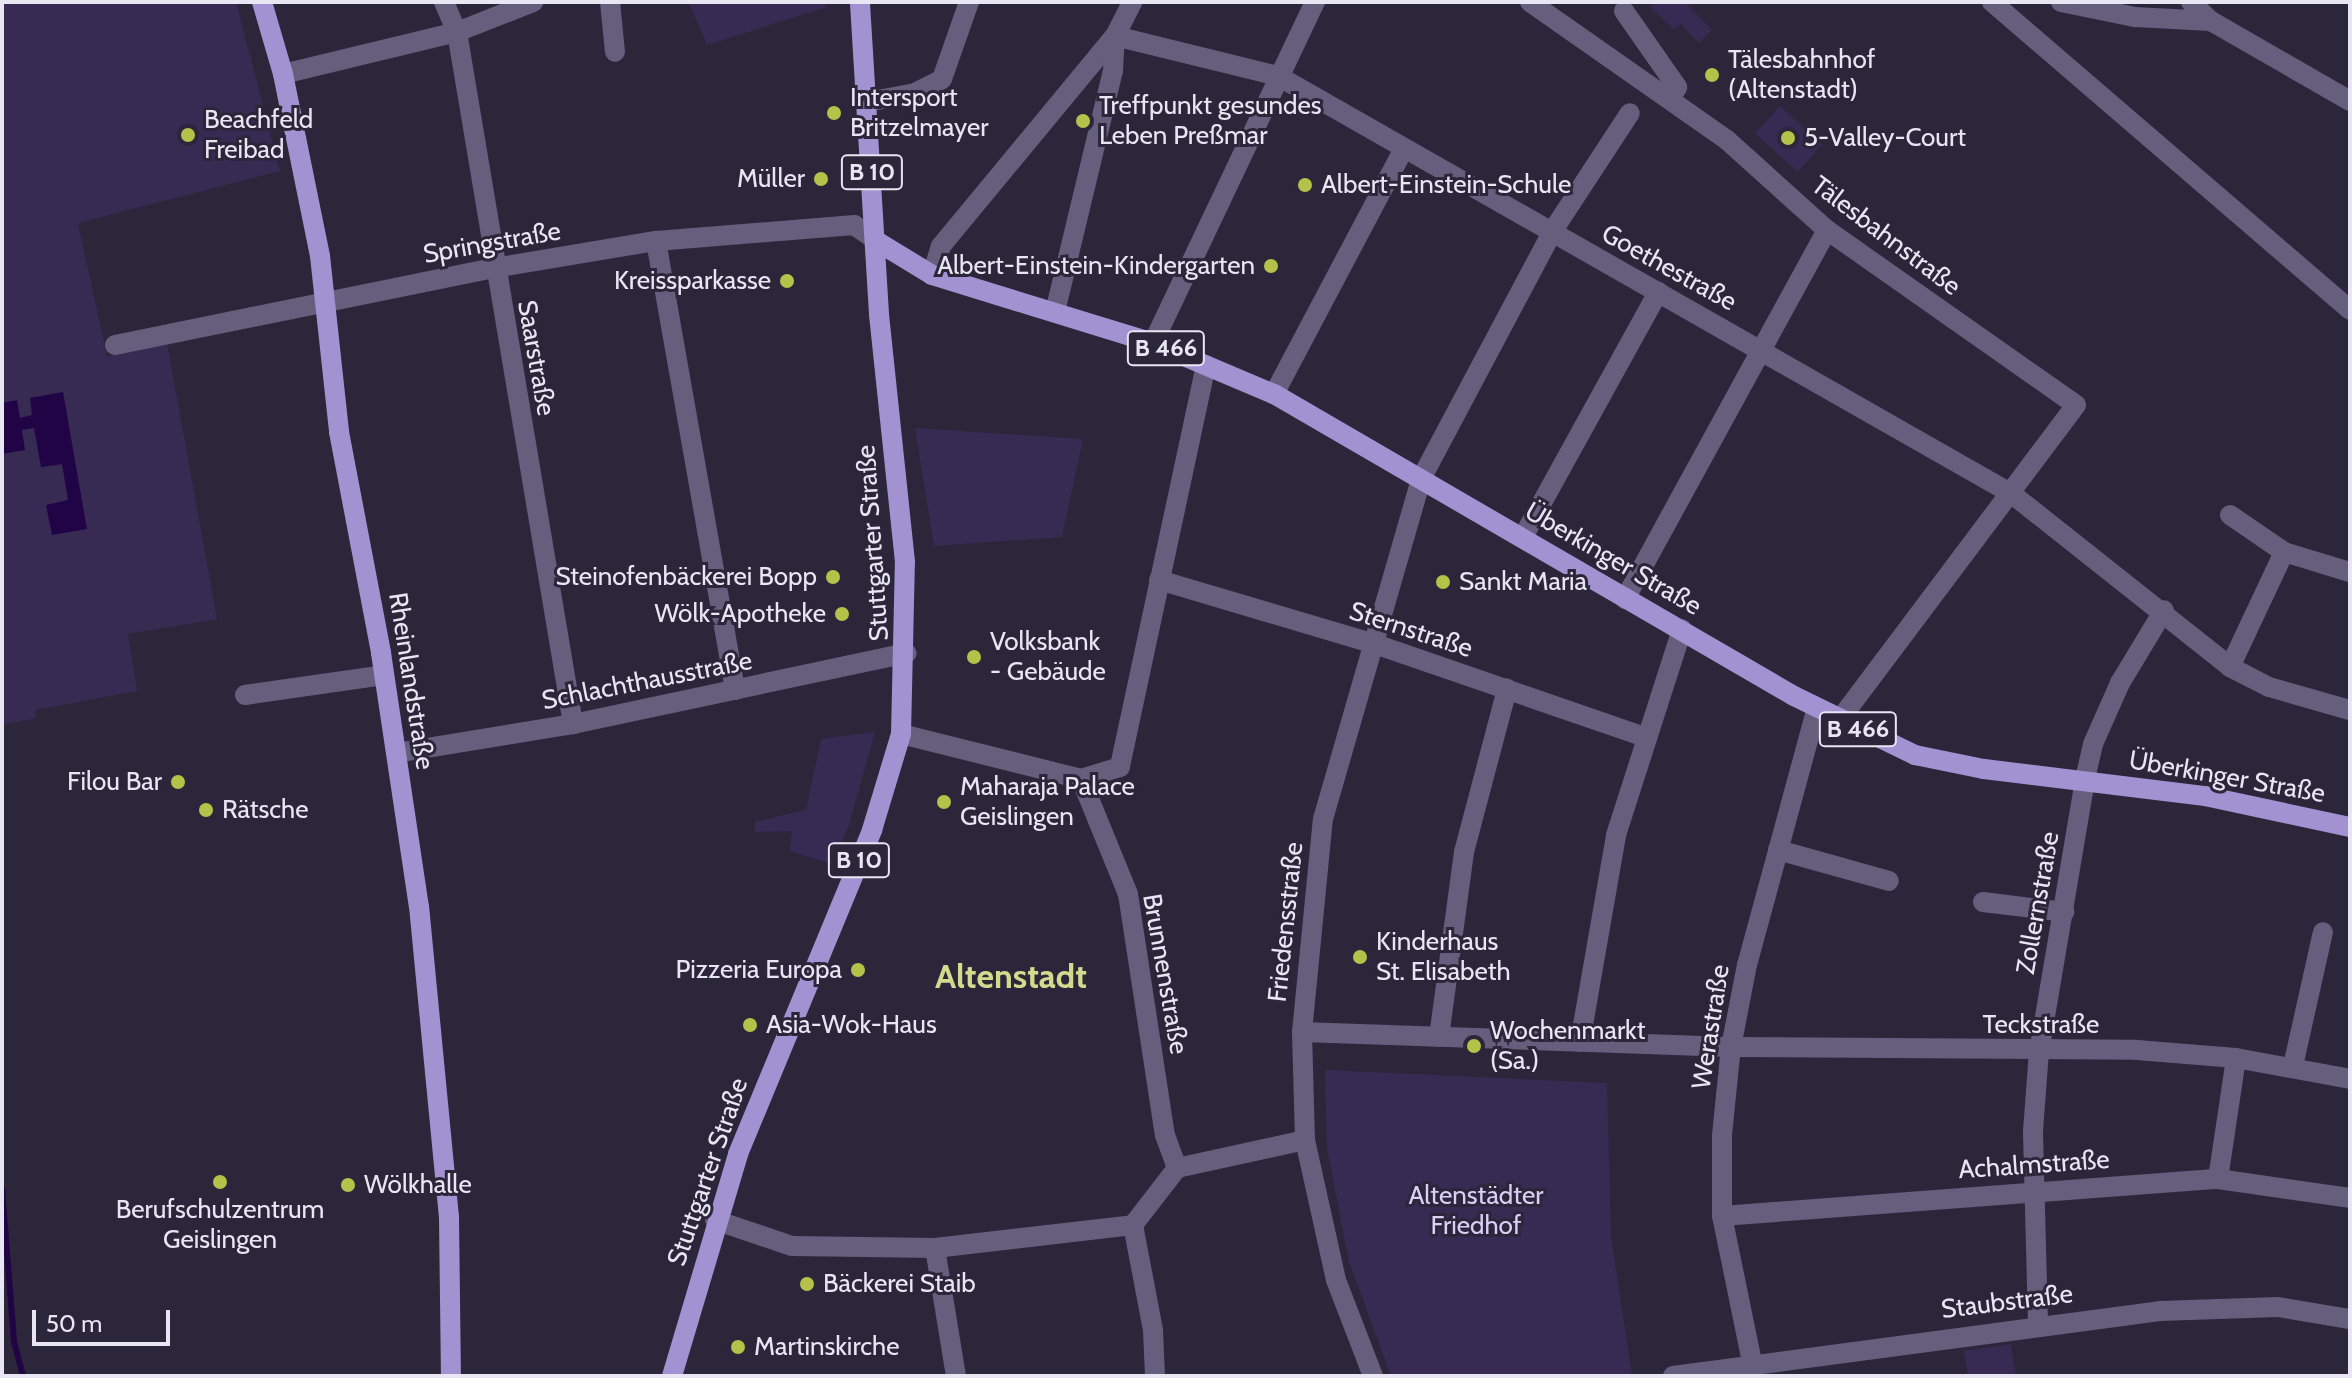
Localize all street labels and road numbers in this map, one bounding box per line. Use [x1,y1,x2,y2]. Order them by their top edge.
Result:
road number: B 10 [840,152,904,192]
street label: Tälesbahnstraße [1805,170,1967,302]
street label: Springstraße [421,216,563,270]
street label: Goethestraße [1596,218,1742,318]
street label: Saarstraße [511,298,561,418]
road number: B 466 [1126,328,1206,368]
street label: Stuttgarter Straße [851,444,895,642]
street label: Überkinger Straße [1519,496,1707,622]
street label: Rheinlandstraße [382,590,440,772]
street label: Sternstraße [1345,595,1477,665]
street label: Schlachthausstraße [539,645,755,717]
road number: B 466 [1818,709,1898,749]
street label: Überkinger Straße [2126,744,2328,810]
street label: Zollernstraße [2010,829,2066,977]
road number: B 10 [827,840,891,880]
street label: Friedensstraße [1262,840,1310,1004]
street label: Brunnenstraße [1136,891,1194,1057]
street label: Werastraße [1686,963,1736,1091]
street label: Teckstraße [1983,1009,2099,1041]
street label: Stuttgarter Straße [661,1074,755,1270]
street label: Achalmstraße [1957,1144,2111,1186]
street label: Staubstraße [1939,1278,2075,1326]

